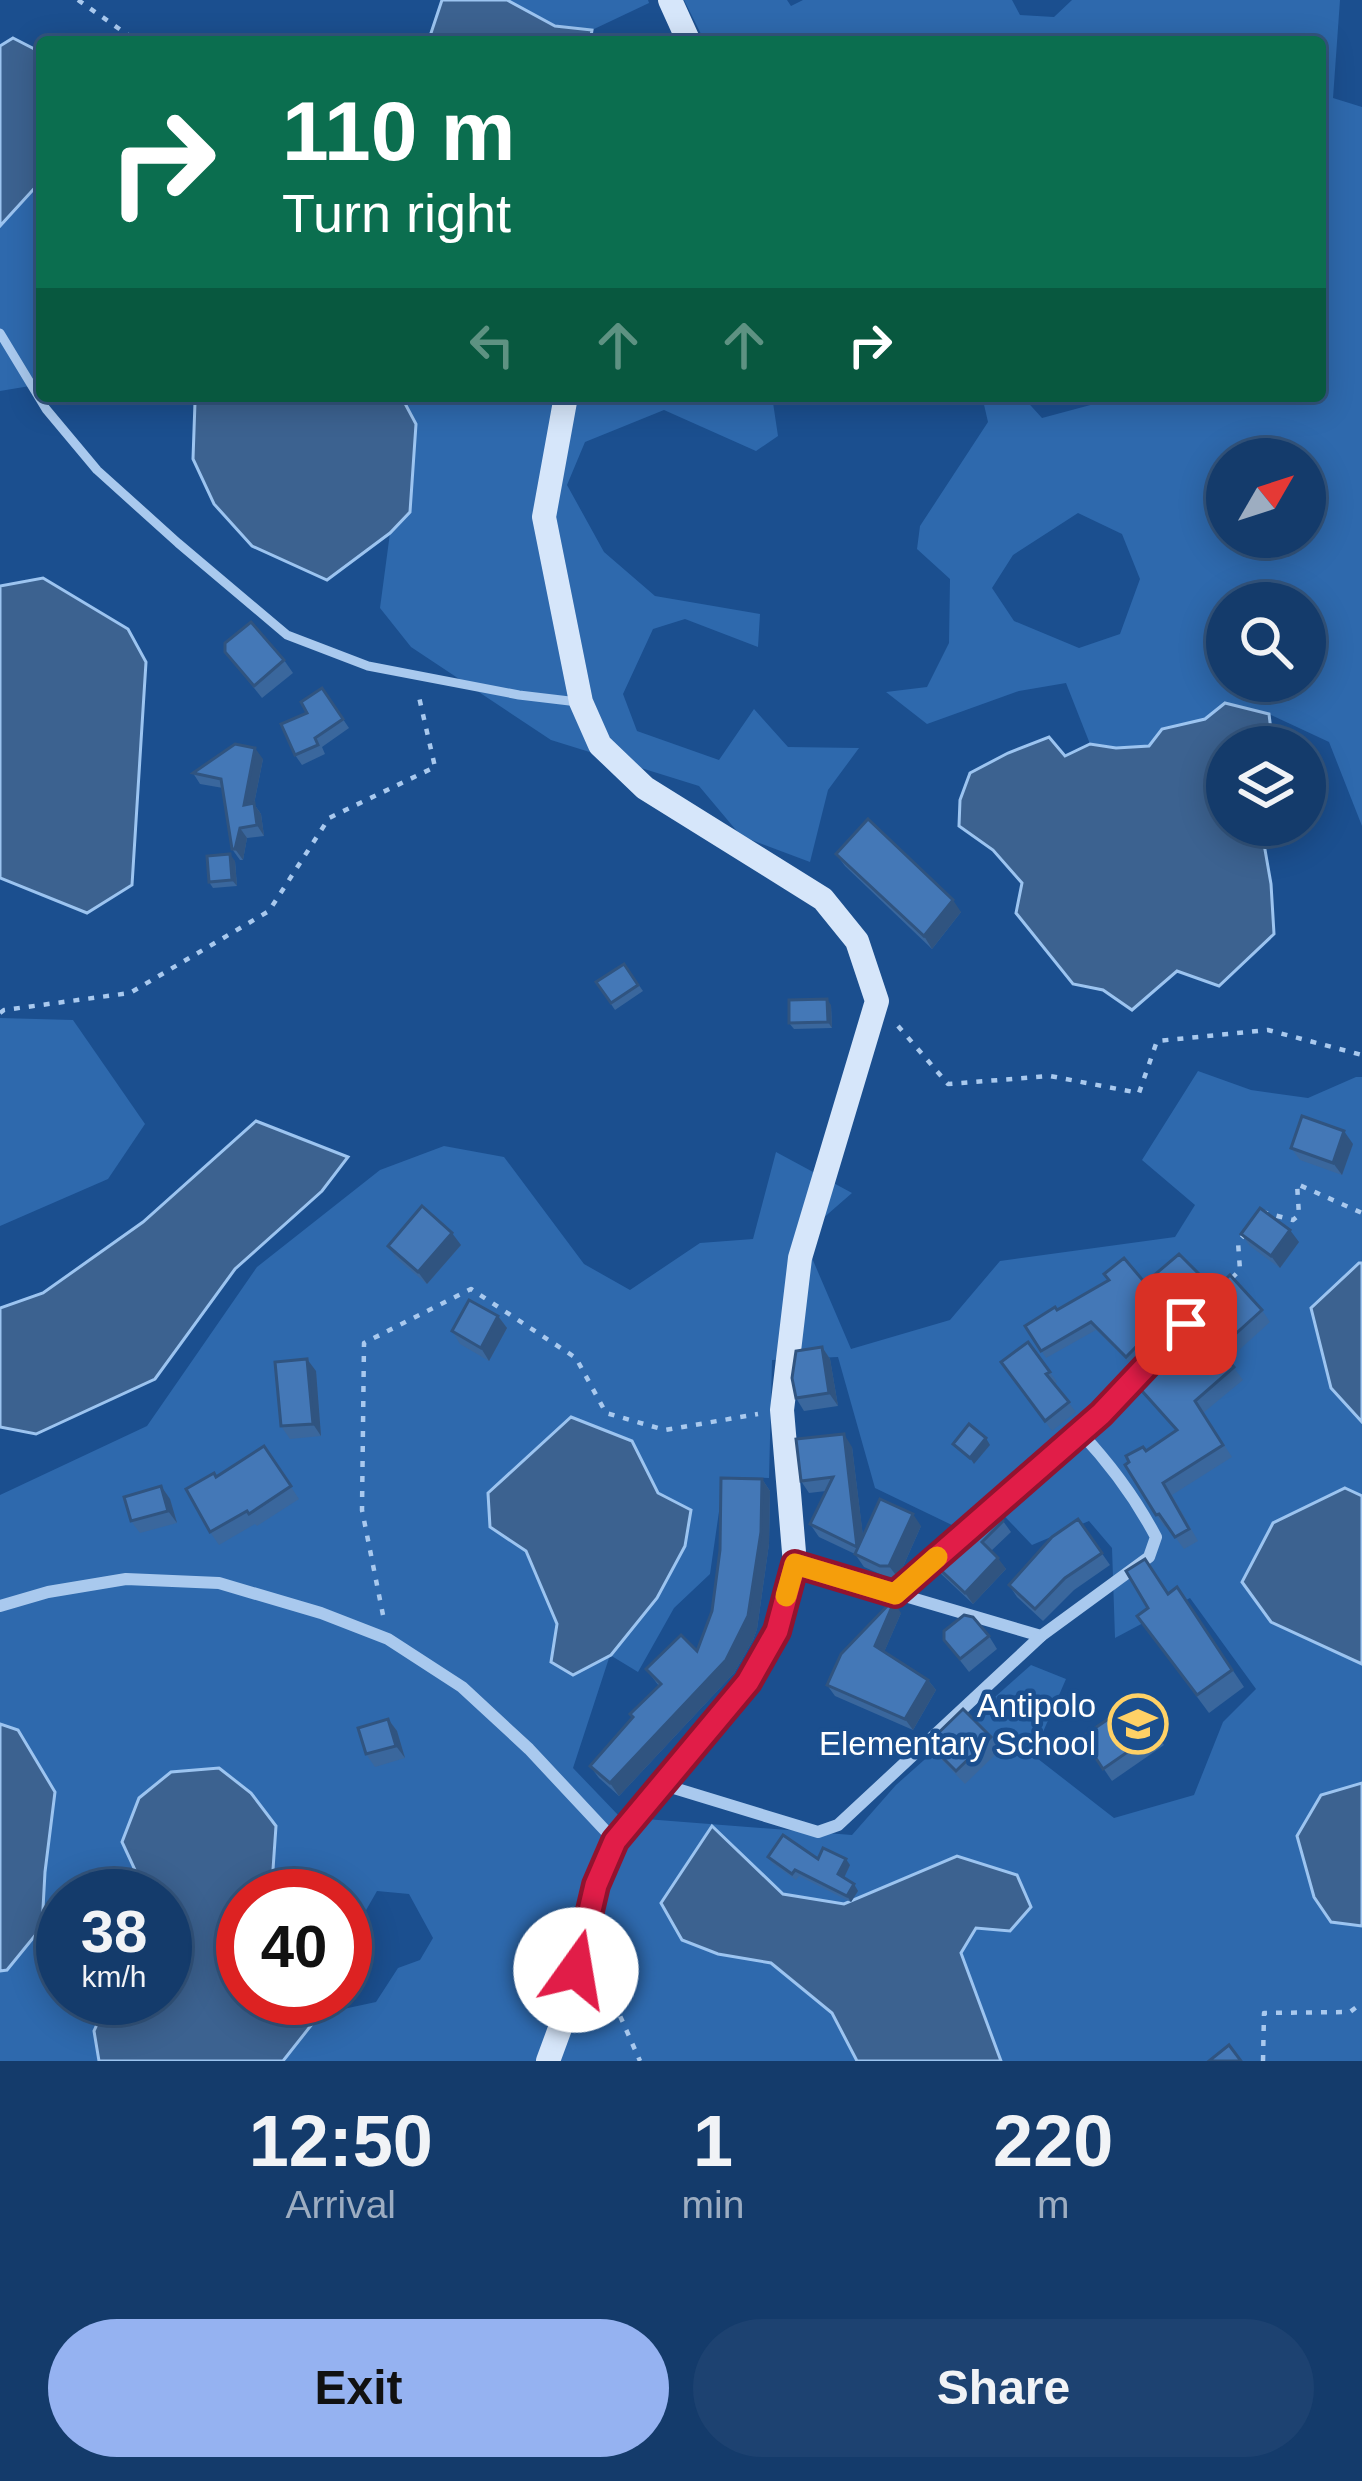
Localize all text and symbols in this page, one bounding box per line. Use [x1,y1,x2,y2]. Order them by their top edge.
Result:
icon: right [84,84,240,240]
text: 110 m [282,84,516,178]
text: Turn right [282,183,511,243]
icon: left [459,312,525,378]
icon: ahead [585,312,651,378]
icon: ahead [711,312,777,378]
icon: right [837,312,903,378]
north arrow [1206,438,1326,558]
map controls [1206,438,1326,846]
button: search [1206,582,1326,702]
button: layers [1206,726,1326,846]
pin [1135,1273,1237,1375]
icon: arrive [1153,1291,1219,1357]
place label: Antipolo Elementary School [819,1687,1096,1762]
school or university icon: Antipolo Elementary School [1107,1693,1169,1755]
speed limit sign: 40 [216,1869,372,2025]
text: 38 [81,1898,147,1965]
position arrow [513,1907,639,2033]
text: km/h [81,1960,147,1993]
text: 12:50 [249,2101,433,2181]
text: 1 [693,2101,733,2181]
text: 220 [993,2101,1113,2181]
text: Arrival [286,2183,396,2226]
text: min [682,2183,744,2226]
text: m [1037,2183,1069,2226]
button: Exit [48,2319,669,2457]
button: Share [693,2319,1314,2457]

